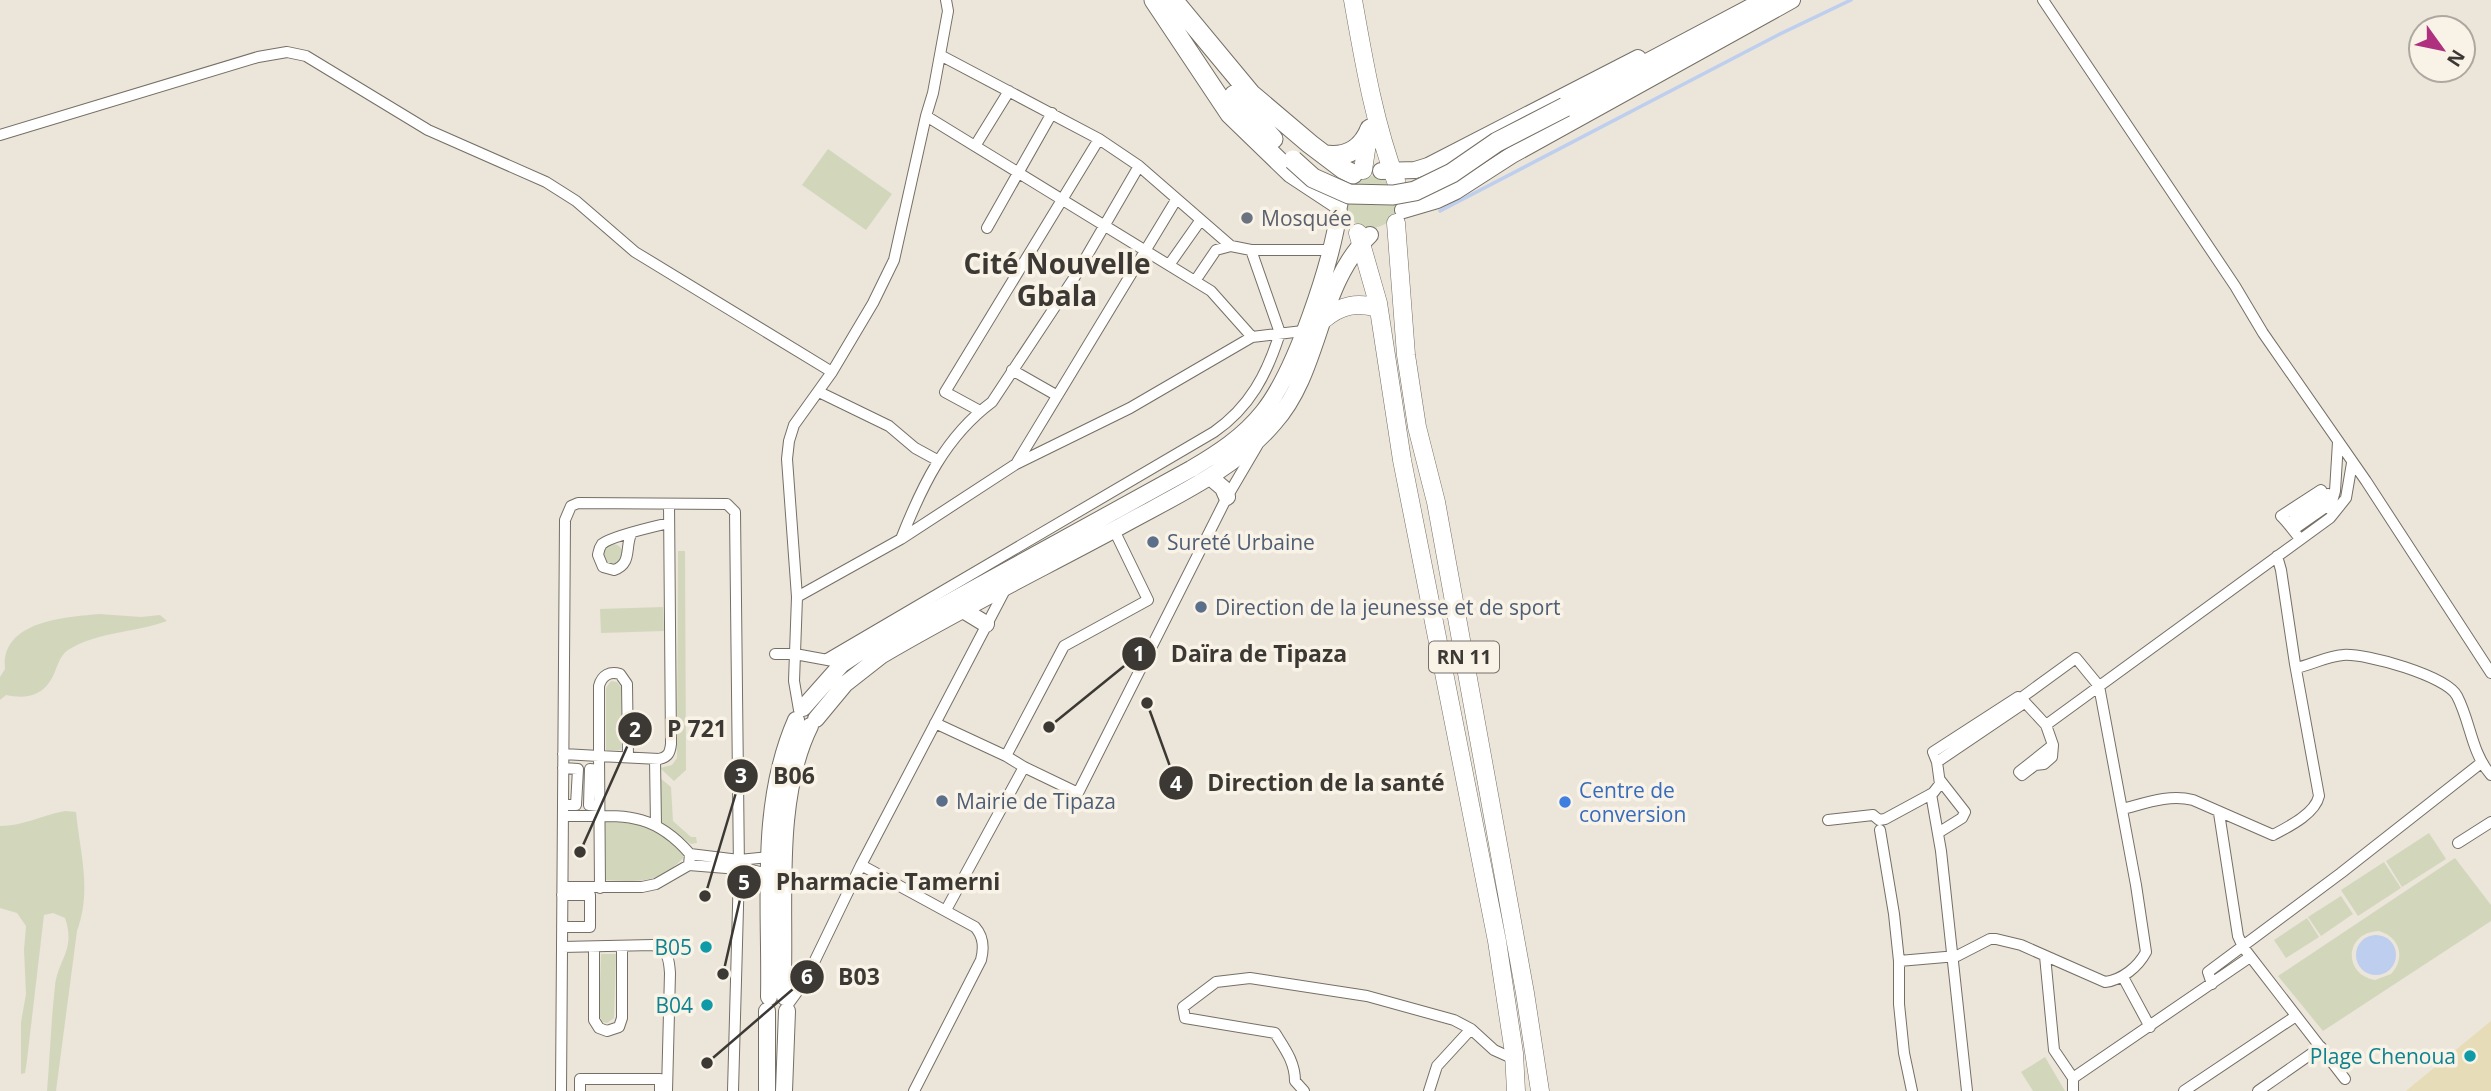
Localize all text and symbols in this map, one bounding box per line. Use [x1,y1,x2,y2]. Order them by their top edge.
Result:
north arrow [2407,14,2477,84]
text: N [2441,45,2471,72]
place label: Mosquée [1261,204,1352,232]
marker: Mosquée [1239,210,1255,226]
district label: Cité Nouvelle Gbala [964,244,1150,314]
place label: Sureté Urbaine [1167,528,1315,556]
marker: Sureté Urbaine [1145,534,1161,550]
place label: Direction de la jeunesse et de sport [1215,593,1561,621]
marker: Direction de la jeunesse et de sport [1193,599,1209,615]
callout: Daïra de Tipaza [1122,632,1361,676]
text: Daïra de Tipaza [1171,637,1347,669]
text: 1 [1133,639,1145,667]
road number: RN 11 [1429,642,1499,672]
callout: P 721 [618,707,741,751]
text: P 721 [667,712,727,744]
text: 2 [629,715,641,743]
callout: B06 [724,754,828,798]
text: B06 [773,759,815,791]
text: 3 [735,761,747,789]
callout: Direction de la santé [1159,761,1459,805]
text: Direction de la santé [1207,766,1445,798]
text: 4 [1170,769,1182,797]
place label: Centre de conversion [1579,776,1686,828]
place label: Mairie de Tipaza [956,787,1116,815]
marker: Mairie de Tipaza [934,793,950,809]
marker: Centre de conversion [1557,794,1573,810]
callout: Pharmacie Tamerni [727,860,1015,904]
text: Pharmacie Tamerni [776,865,1000,897]
text: 5 [738,868,750,896]
place label: B05 [654,933,692,961]
marker: B05 [698,939,714,955]
callout: B03 [790,955,894,999]
text: B03 [838,960,880,992]
text: 6 [801,962,813,990]
place label: B04 [655,991,693,1019]
marker: B04 [699,997,715,1013]
place label: Plage Chenoua [2310,1042,2456,1070]
marker: Plage Chenoua [2462,1048,2478,1064]

